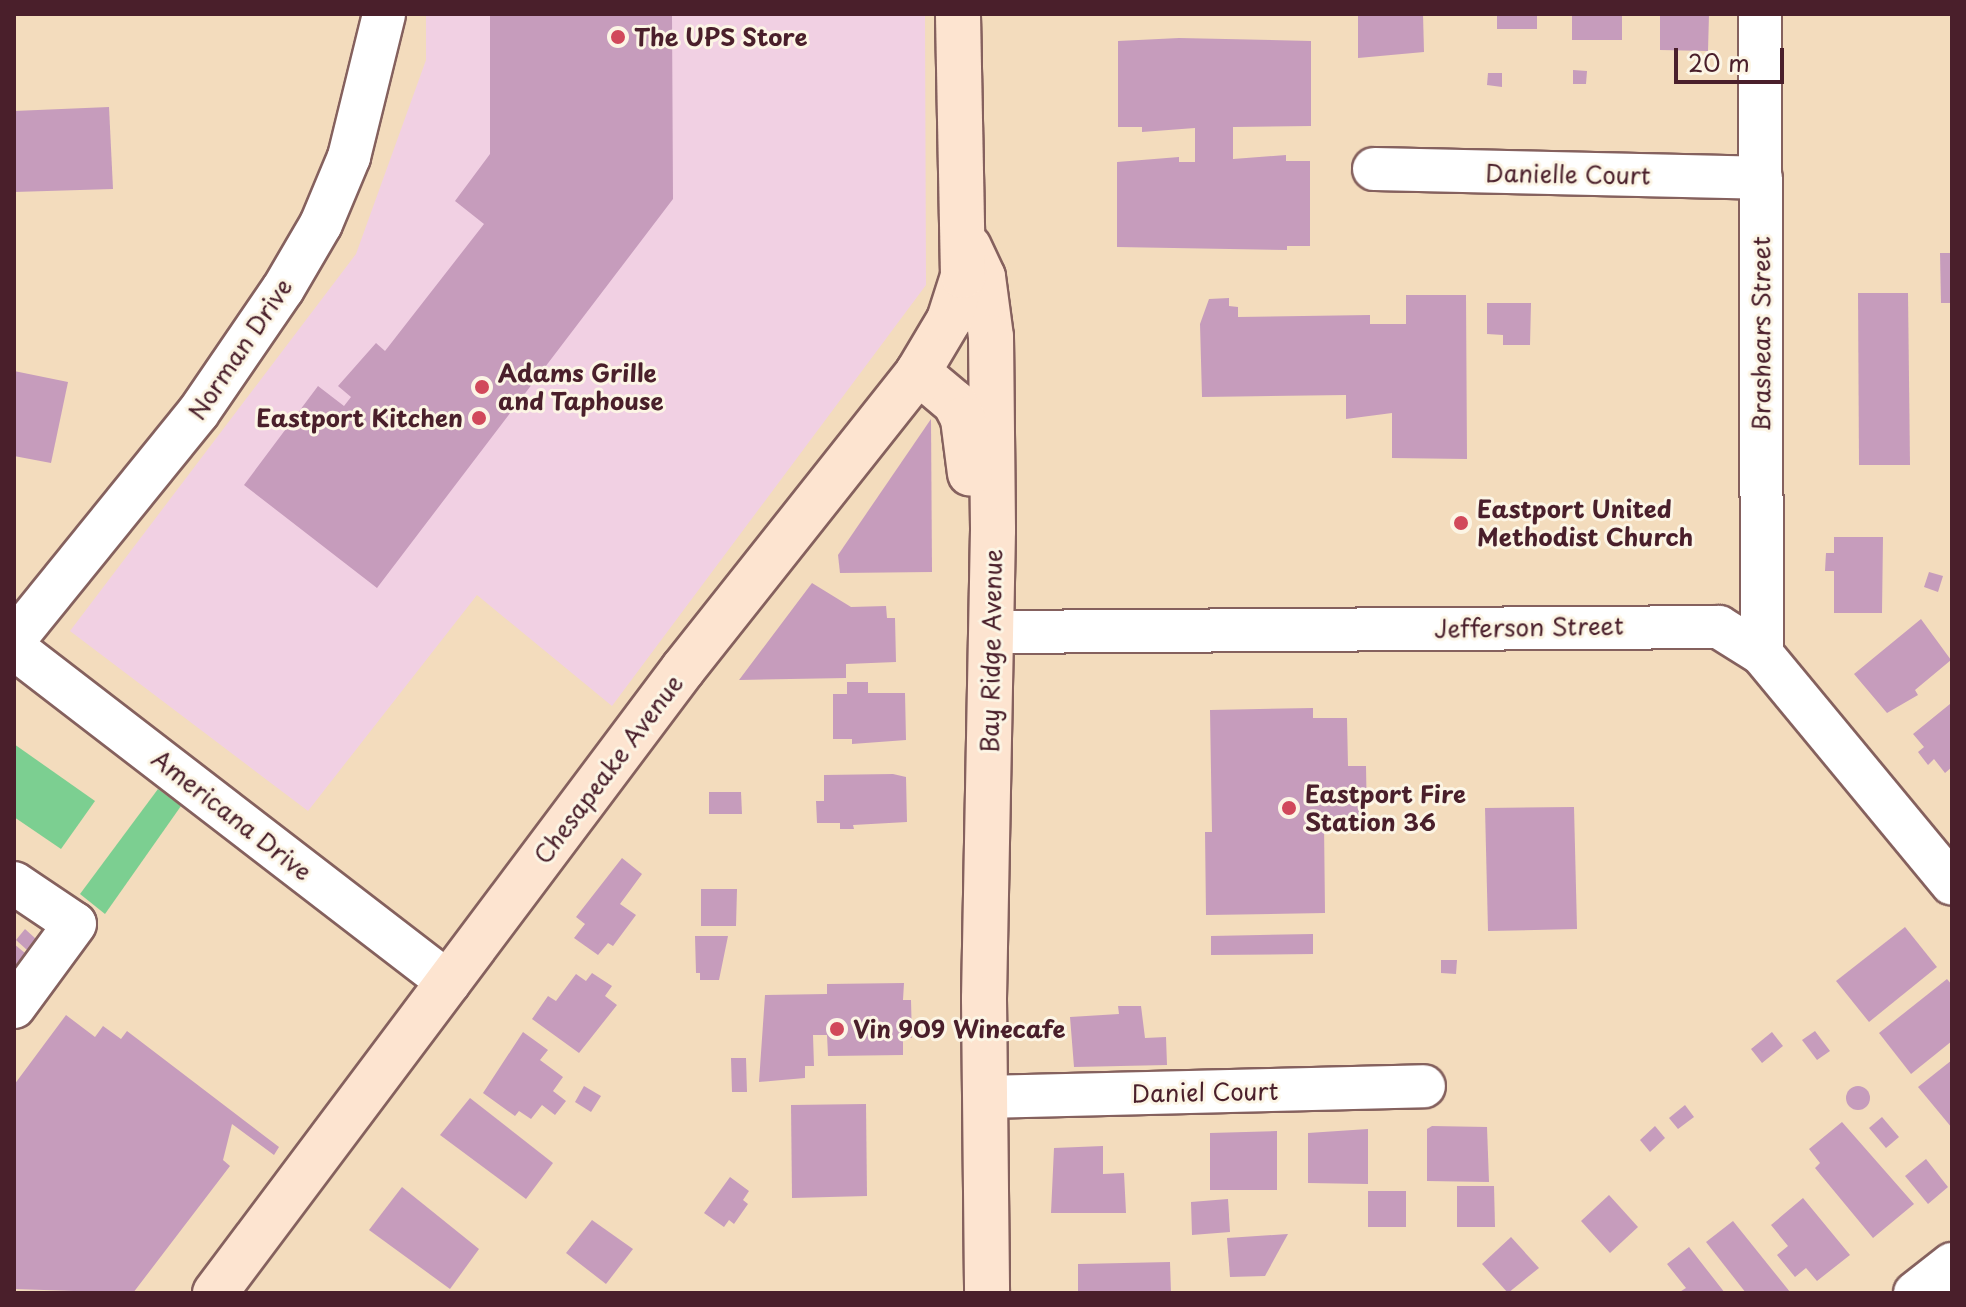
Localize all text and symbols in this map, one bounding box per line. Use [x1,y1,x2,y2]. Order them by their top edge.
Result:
place label: The UPS Store [634,23,808,51]
marker: The UPS Store [609,28,627,46]
scale bar [1678,32,1788,82]
text: 20 m [1688,44,1750,80]
street label: Danielle Court [1485,158,1651,190]
street label: Brashears Street [1747,236,1775,432]
street label: Norman Drive [182,273,298,425]
place label: Adams Grille and Taphouse [498,359,666,415]
marker: Adams Grille and Taphouse [473,378,491,396]
place label: Eastport Kitchen [256,404,463,432]
marker: Eastport Kitchen [470,409,488,427]
place label: Eastport United Methodist Church [1477,495,1694,551]
marker: Eastport United Methodist Church [1452,514,1470,532]
street label: Bay Ridge Avenue [975,548,1007,754]
street label: Jefferson Street [1435,611,1623,643]
street label: Chesapeake Avenue [528,669,688,869]
street label: Americana Drive [146,743,318,887]
place label: Eastport Fire Station 36 [1305,780,1467,836]
marker: Eastport Fire Station 36 [1280,799,1298,817]
place label: Vin 909 Winecafe [853,1015,1065,1043]
marker: Vin 909 Winecafe [828,1020,846,1038]
street label: Daniel Court [1131,1076,1279,1108]

